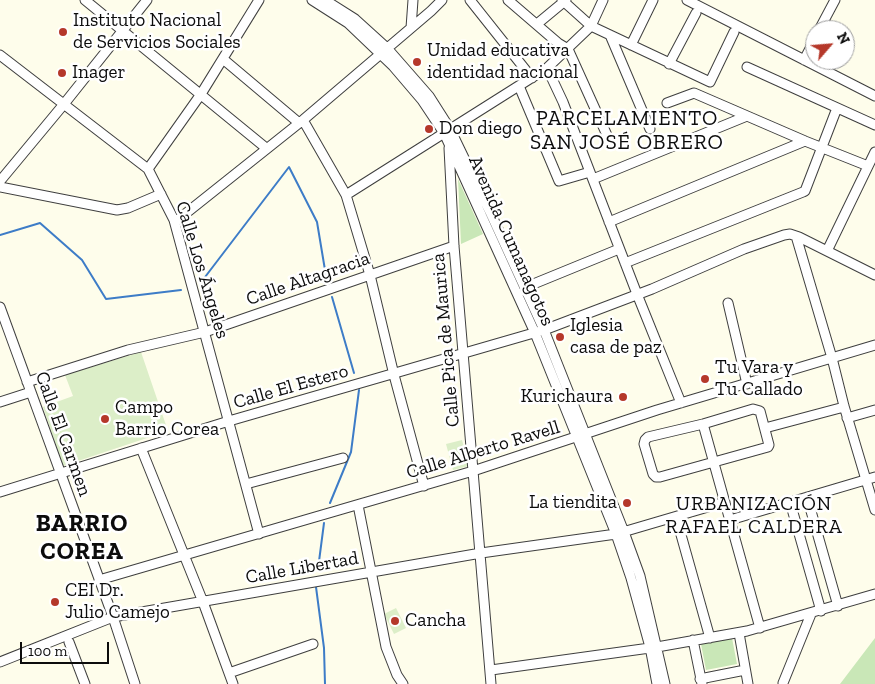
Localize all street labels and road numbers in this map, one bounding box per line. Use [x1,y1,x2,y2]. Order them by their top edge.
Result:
street label: Avenida Cumanagotos [463,152,559,330]
street label: Calle Los Ángeles [170,199,234,341]
street label: Calle Altagracia [243,247,373,311]
street label: Calle Pica de Maurica [427,252,465,428]
street label: Calle El Estero [231,360,351,414]
street label: Calle El Carmen [30,369,96,499]
street label: Calle Alberto Ravell [404,416,562,484]
street label: Calle Libertad [244,547,360,589]

